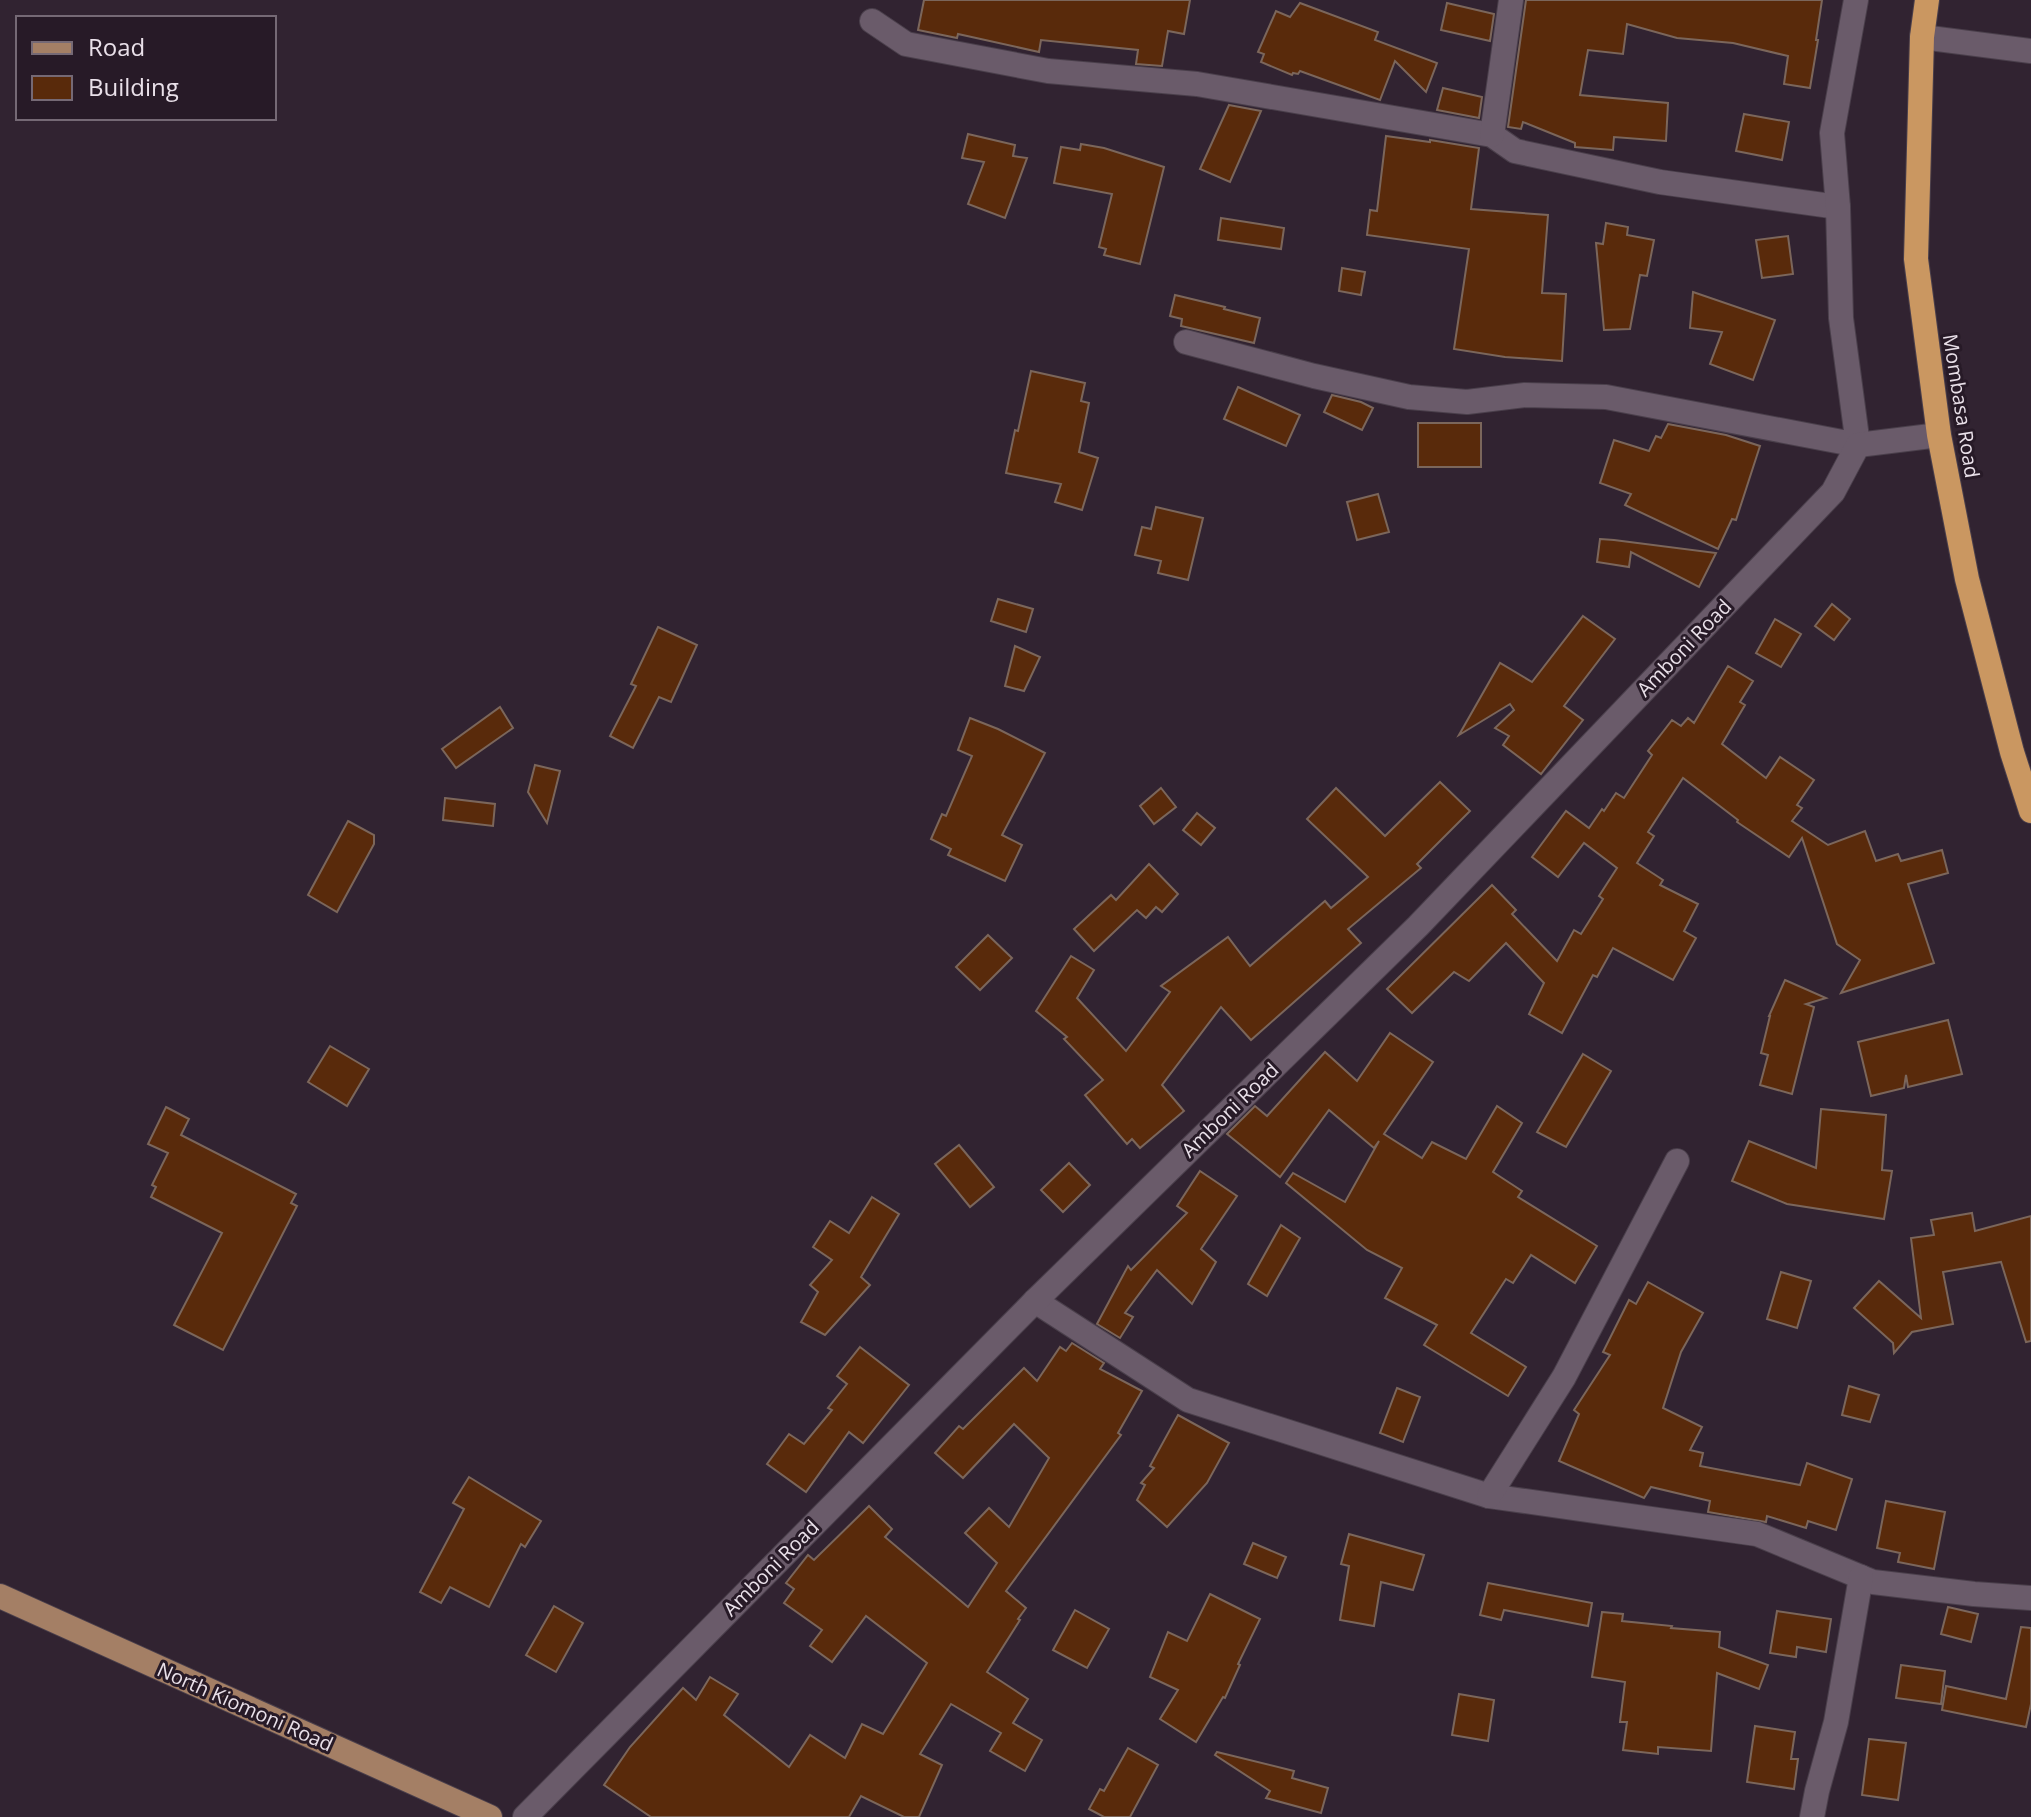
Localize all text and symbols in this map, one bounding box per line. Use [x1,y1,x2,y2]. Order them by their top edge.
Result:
legend [16,16,276,120]
text: Road [88,30,145,63]
text: Building [88,70,179,103]
street label: Mombasa Road [1937,332,1986,480]
street label: Amboni Road [1630,593,1737,702]
street label: Amboni Road [1175,1056,1284,1163]
street label: Amboni Road [717,1514,825,1622]
street label: North Kiomoni Road [153,1656,337,1758]

